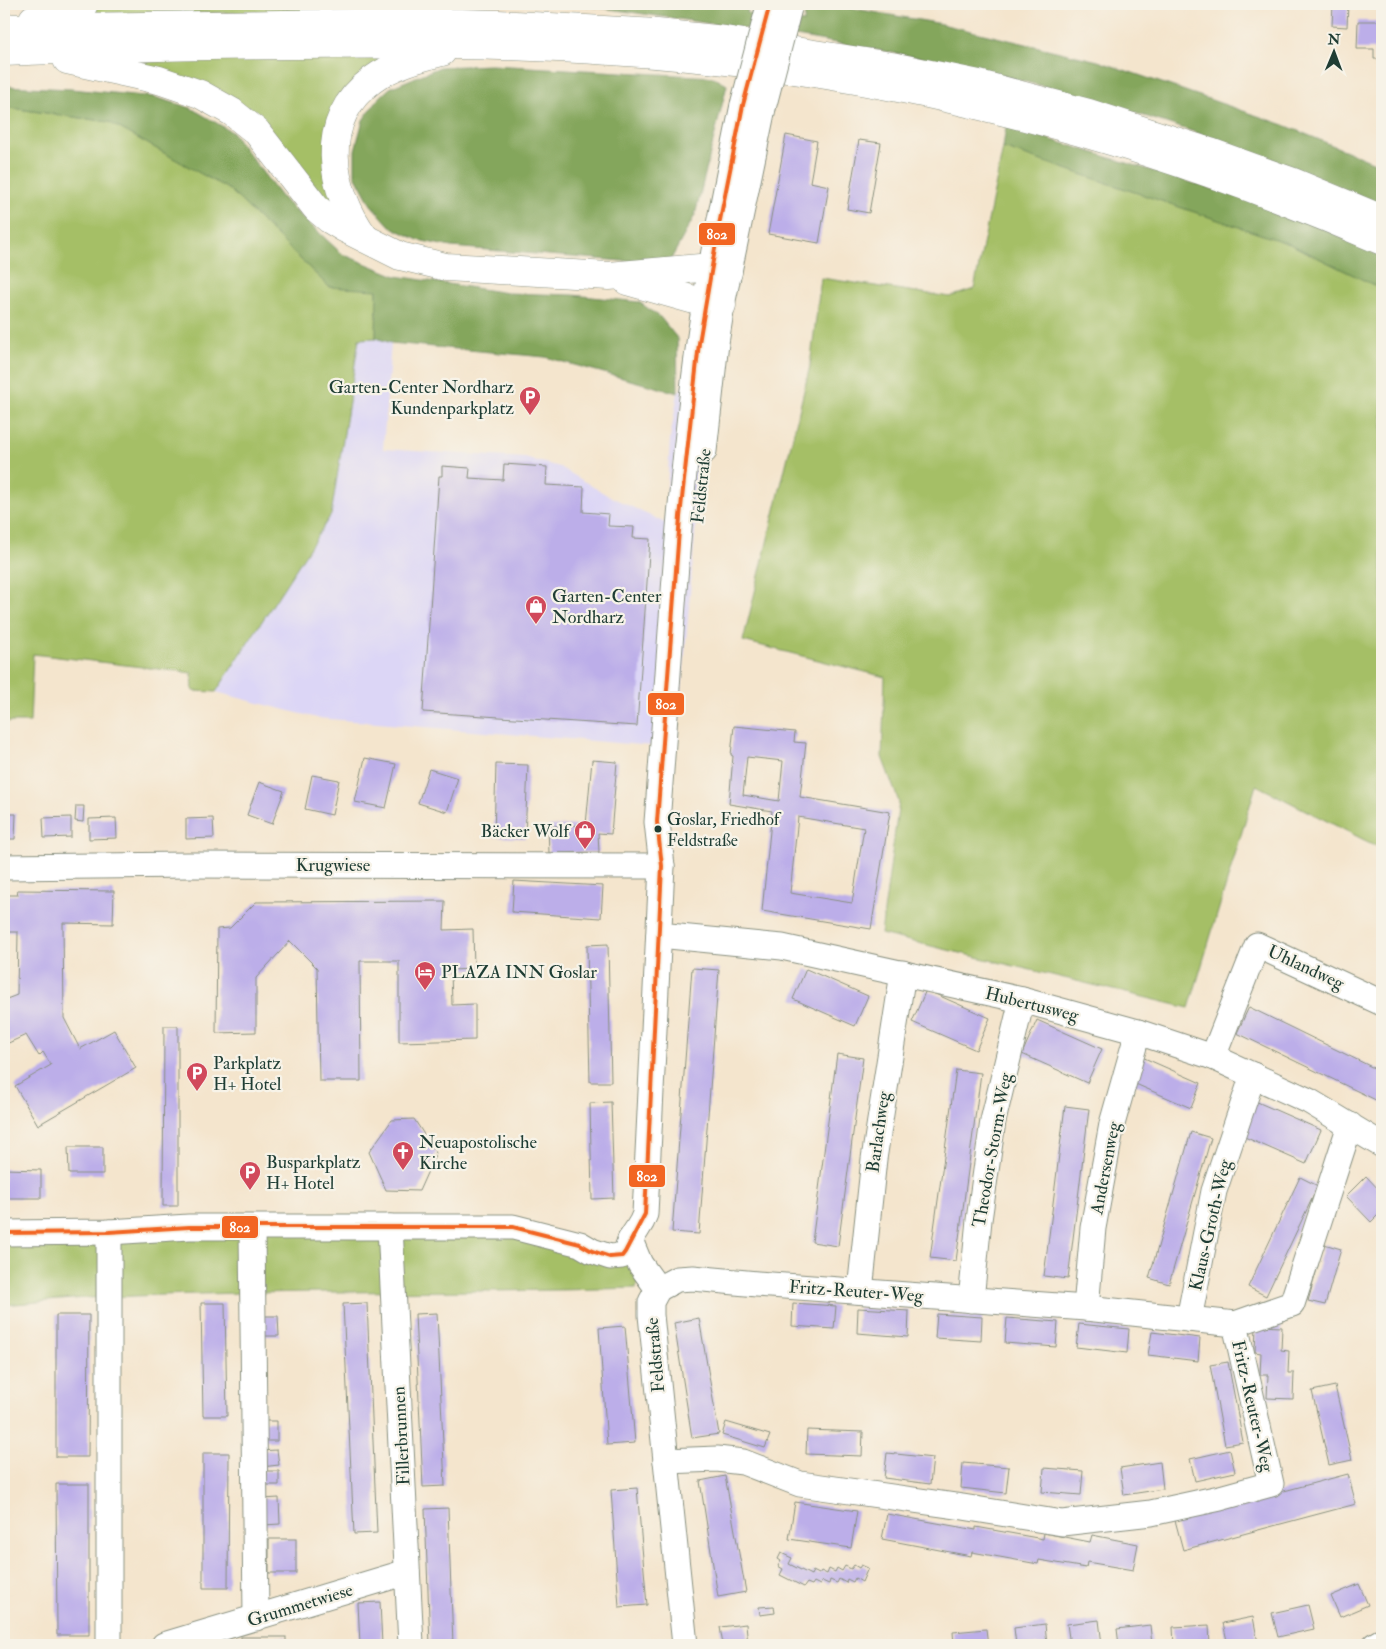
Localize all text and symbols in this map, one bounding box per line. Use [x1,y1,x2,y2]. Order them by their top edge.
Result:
north arrow [1308,28,1358,78]
text: N [1327,31,1341,48]
line badge: 802 [698,222,736,246]
text: 802 [707,226,727,243]
place label: Garten-Center Nordharz Kundenparkplatz [329,376,514,420]
parking icon: Garten-Center Nordharz Kundenparkplatz [518,385,542,416]
street label: Feldstraße [686,447,717,525]
place label: Garten-Center Nordharz [552,585,662,629]
shop icon: Garten-Center Nordharz [524,594,548,625]
line badge: 802 [647,692,685,716]
text: 802 [656,696,676,713]
place label: Goslar, Friedhof Feldstraße [667,809,782,851]
shop icon: Bäcker Wolf [573,819,597,850]
place label: Bäcker Wolf [480,820,572,843]
marker: Goslar, Friedhof Feldstraße [653,824,663,834]
street label: Krugwiese [296,854,371,877]
street label: Uhlandweg [1264,940,1349,996]
hotel icon: PLAZA INN Goslar [413,960,437,991]
place label: PLAZA INN Goslar [441,961,597,984]
street label: Hubertusweg [983,982,1082,1027]
place label: Parkplatz H+ Hotel [213,1052,282,1096]
parking icon: Parkplatz H+ Hotel [185,1061,209,1092]
street label: Theodor-Storm-Weg [968,1070,1018,1229]
street label: Barlachweg [861,1089,896,1174]
street label: Andersenweg [1085,1119,1126,1217]
place label: Neuapostolische Kirche [419,1131,538,1175]
church icon: Neuapostolische Kirche [391,1140,415,1171]
place label: Busparkplatz H+ Hotel [266,1151,361,1195]
street label: Klaus-Groth-Weg [1184,1156,1237,1293]
parking icon: Busparkplatz H+ Hotel [238,1160,262,1191]
line badge: 802 [628,1164,666,1188]
text: 802 [637,1168,657,1185]
line badge: 802 [221,1215,259,1239]
text: 802 [230,1219,250,1236]
street label: Fritz-Reuter-Weg [788,1275,925,1308]
street label: Feldstraße [641,1316,670,1393]
street label: Fritz-Reuter-Weg [1226,1338,1279,1475]
street label: Fillerbrunnen [387,1386,416,1486]
street label: Grummetwiese [244,1578,356,1632]

